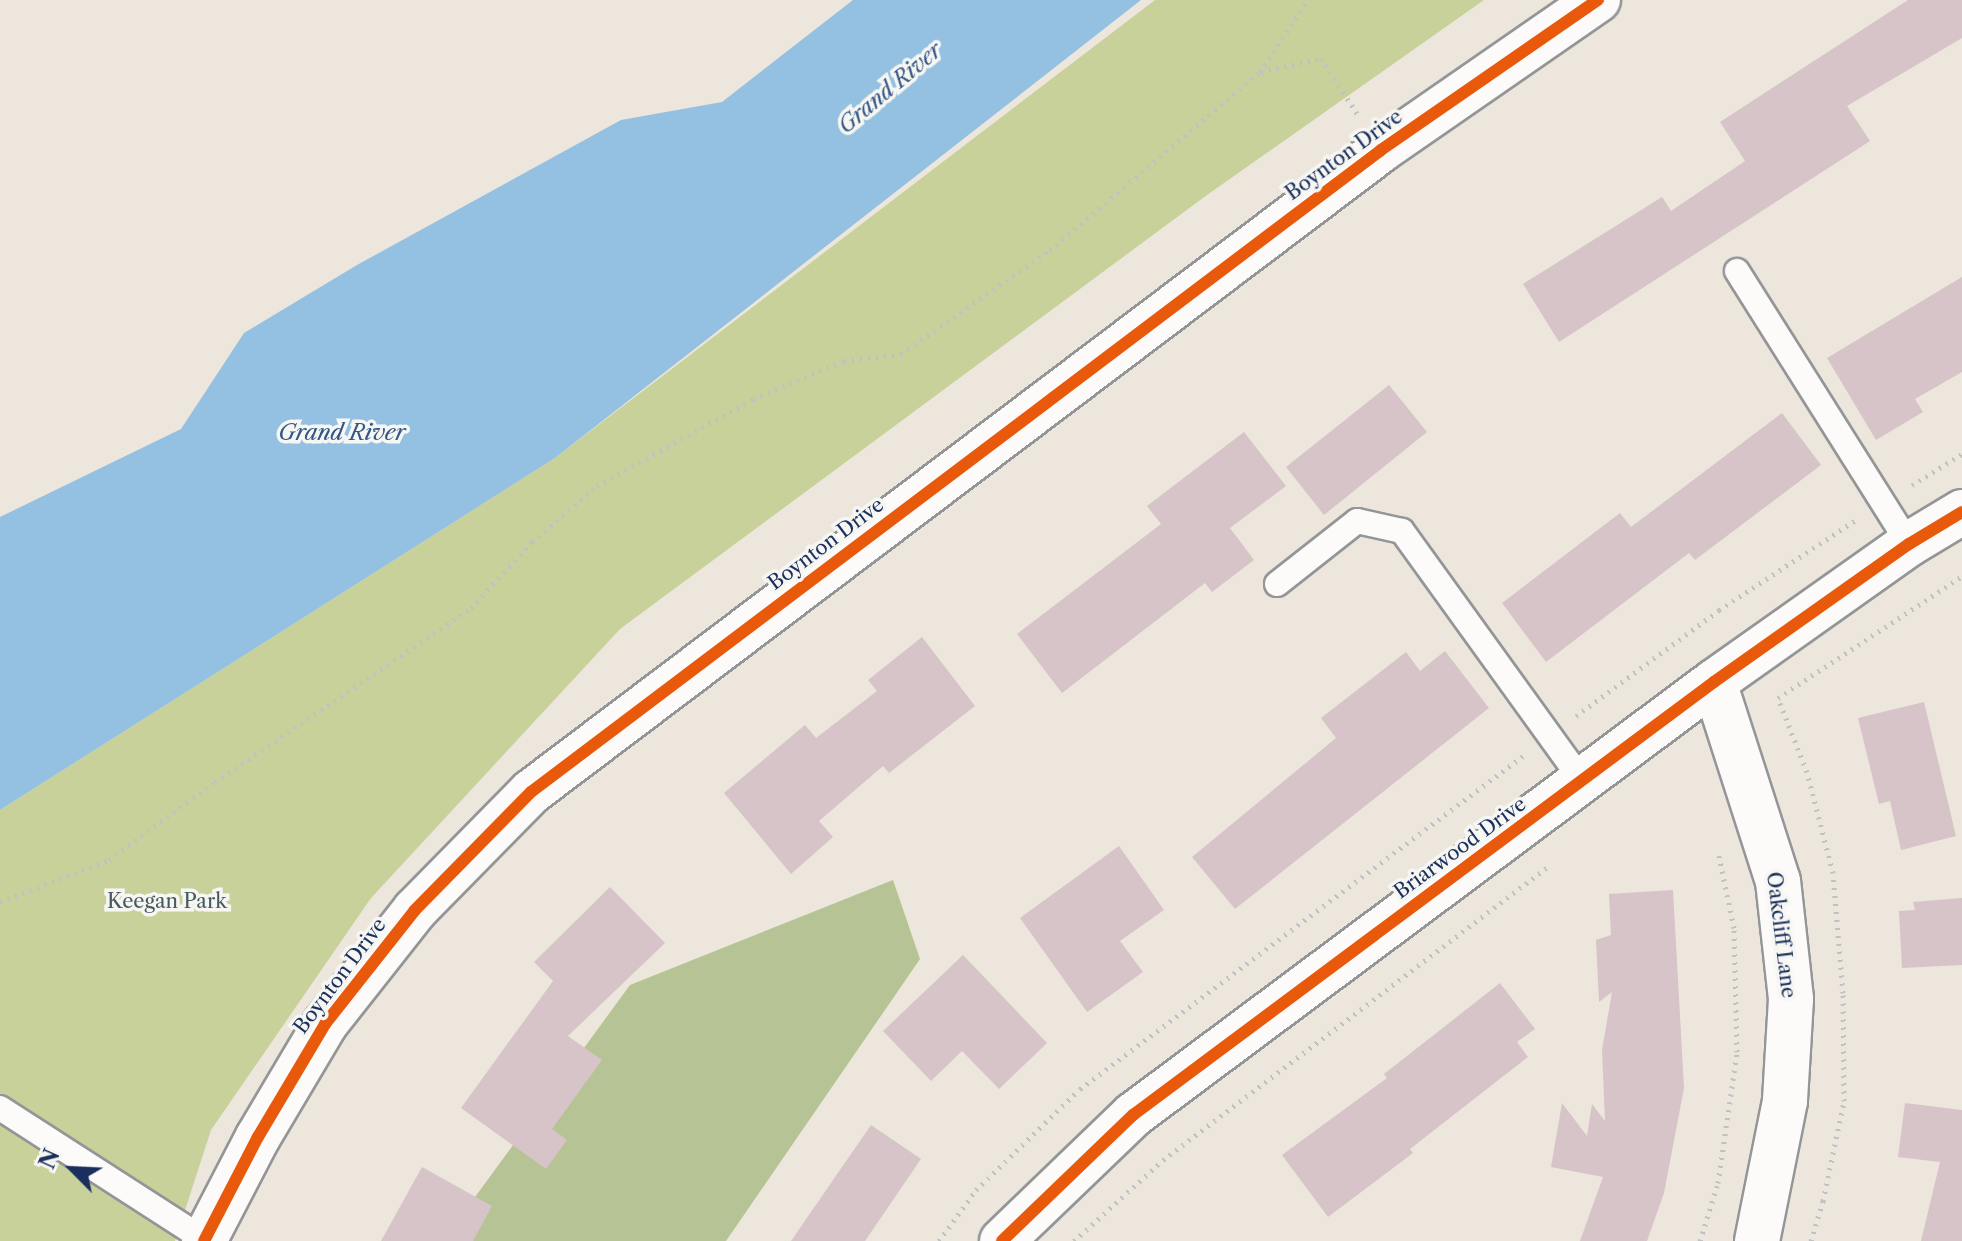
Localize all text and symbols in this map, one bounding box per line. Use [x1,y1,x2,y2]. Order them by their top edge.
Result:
water label: Grand River [833,37,947,139]
street label: Boynton Drive [1281,105,1407,205]
water label: Grand River [278,420,406,446]
street label: Boynton Drive [763,493,889,595]
street label: Briarwood Drive [1389,792,1531,904]
street label: Oakcliff Lane [1761,871,1801,999]
park label: Keegan Park [107,889,227,913]
street label: Boynton Drive [289,913,391,1039]
north arrow [32,1129,112,1209]
text: N [33,1145,66,1173]

